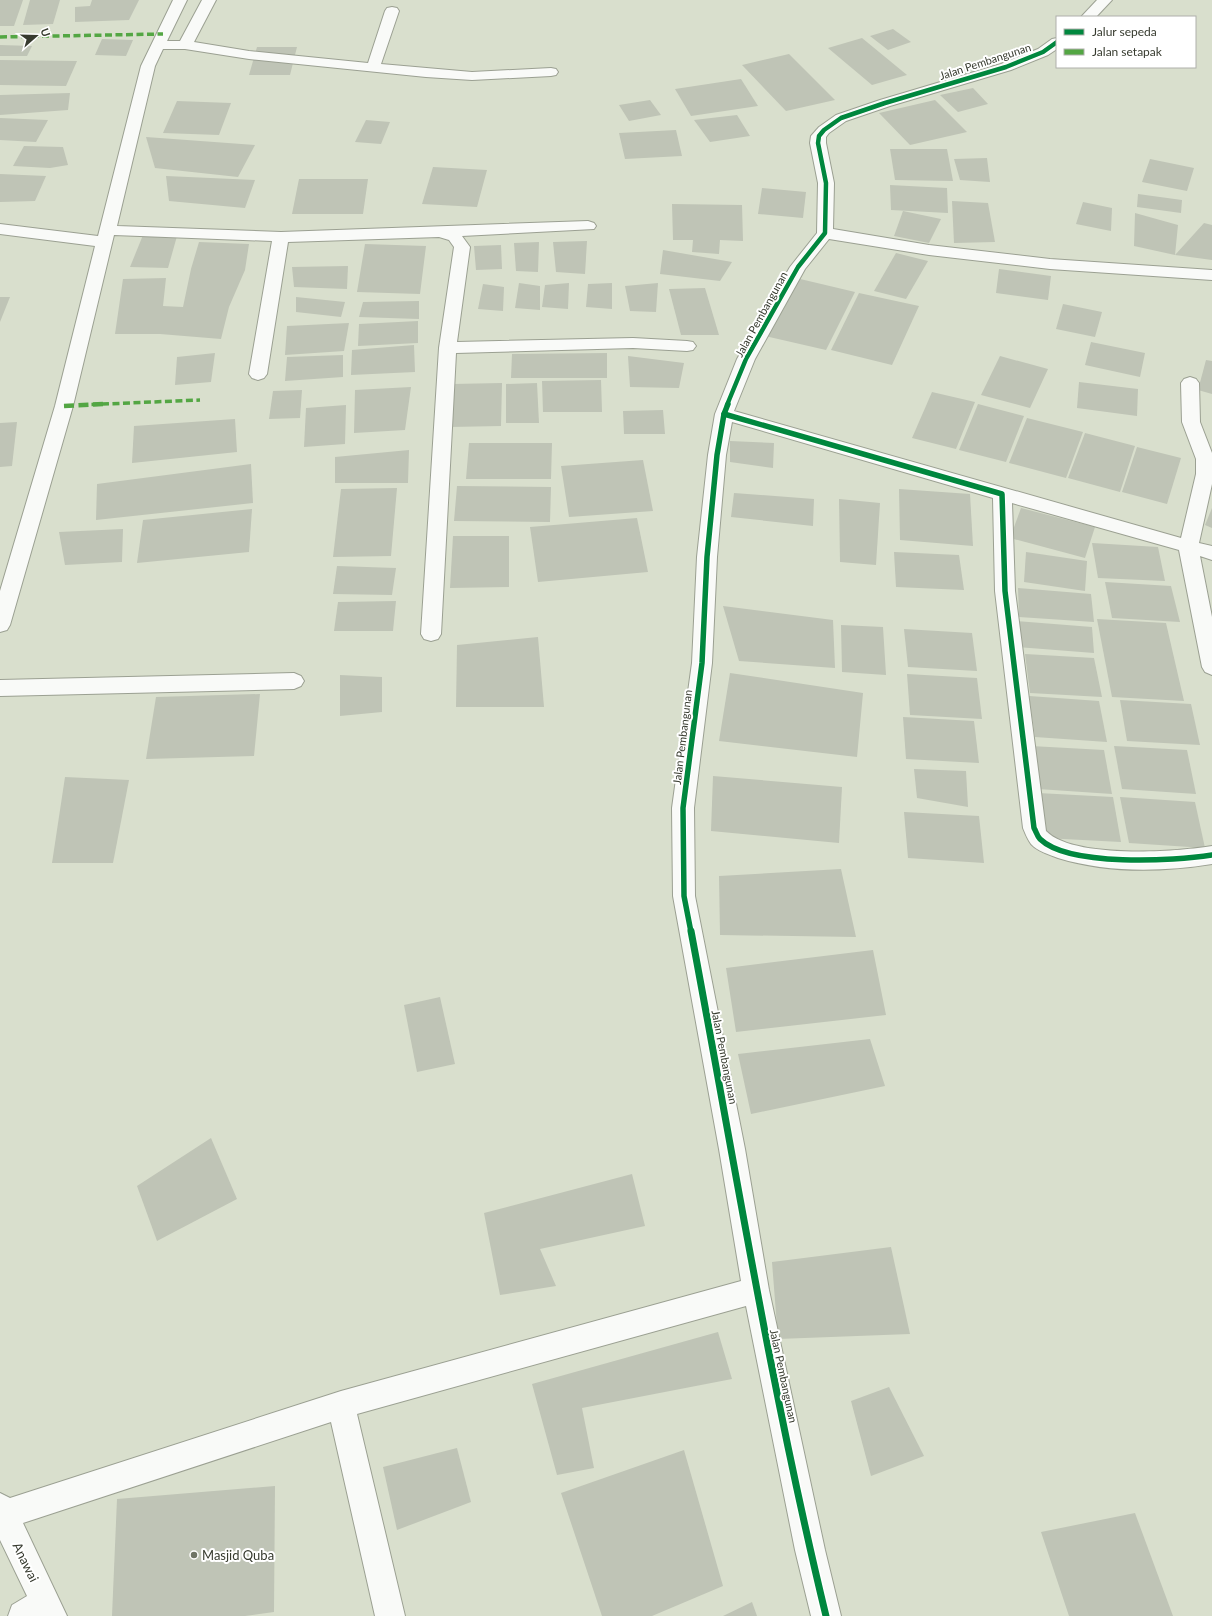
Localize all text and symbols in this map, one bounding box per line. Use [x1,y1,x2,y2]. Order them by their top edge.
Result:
north arrow [16,16,56,56]
legend [1056,16,1196,68]
text: Jalur sepeda [1092,24,1157,39]
text: U [38,26,53,38]
street label: Jalan Pembangunan [938,40,1032,82]
text: Jalan setapak [1092,44,1163,59]
street label: Jalan Pembangunan [732,269,790,359]
street label: Jalan Pembangunan [670,689,694,785]
street label: Jalan Pembangunan [710,1009,740,1105]
street label: Jalan Pembangunan [768,1328,800,1424]
street label: Anawai [10,1540,42,1584]
place label: Masjid Quba [202,1547,274,1563]
marker: Masjid Quba [189,1550,199,1560]

